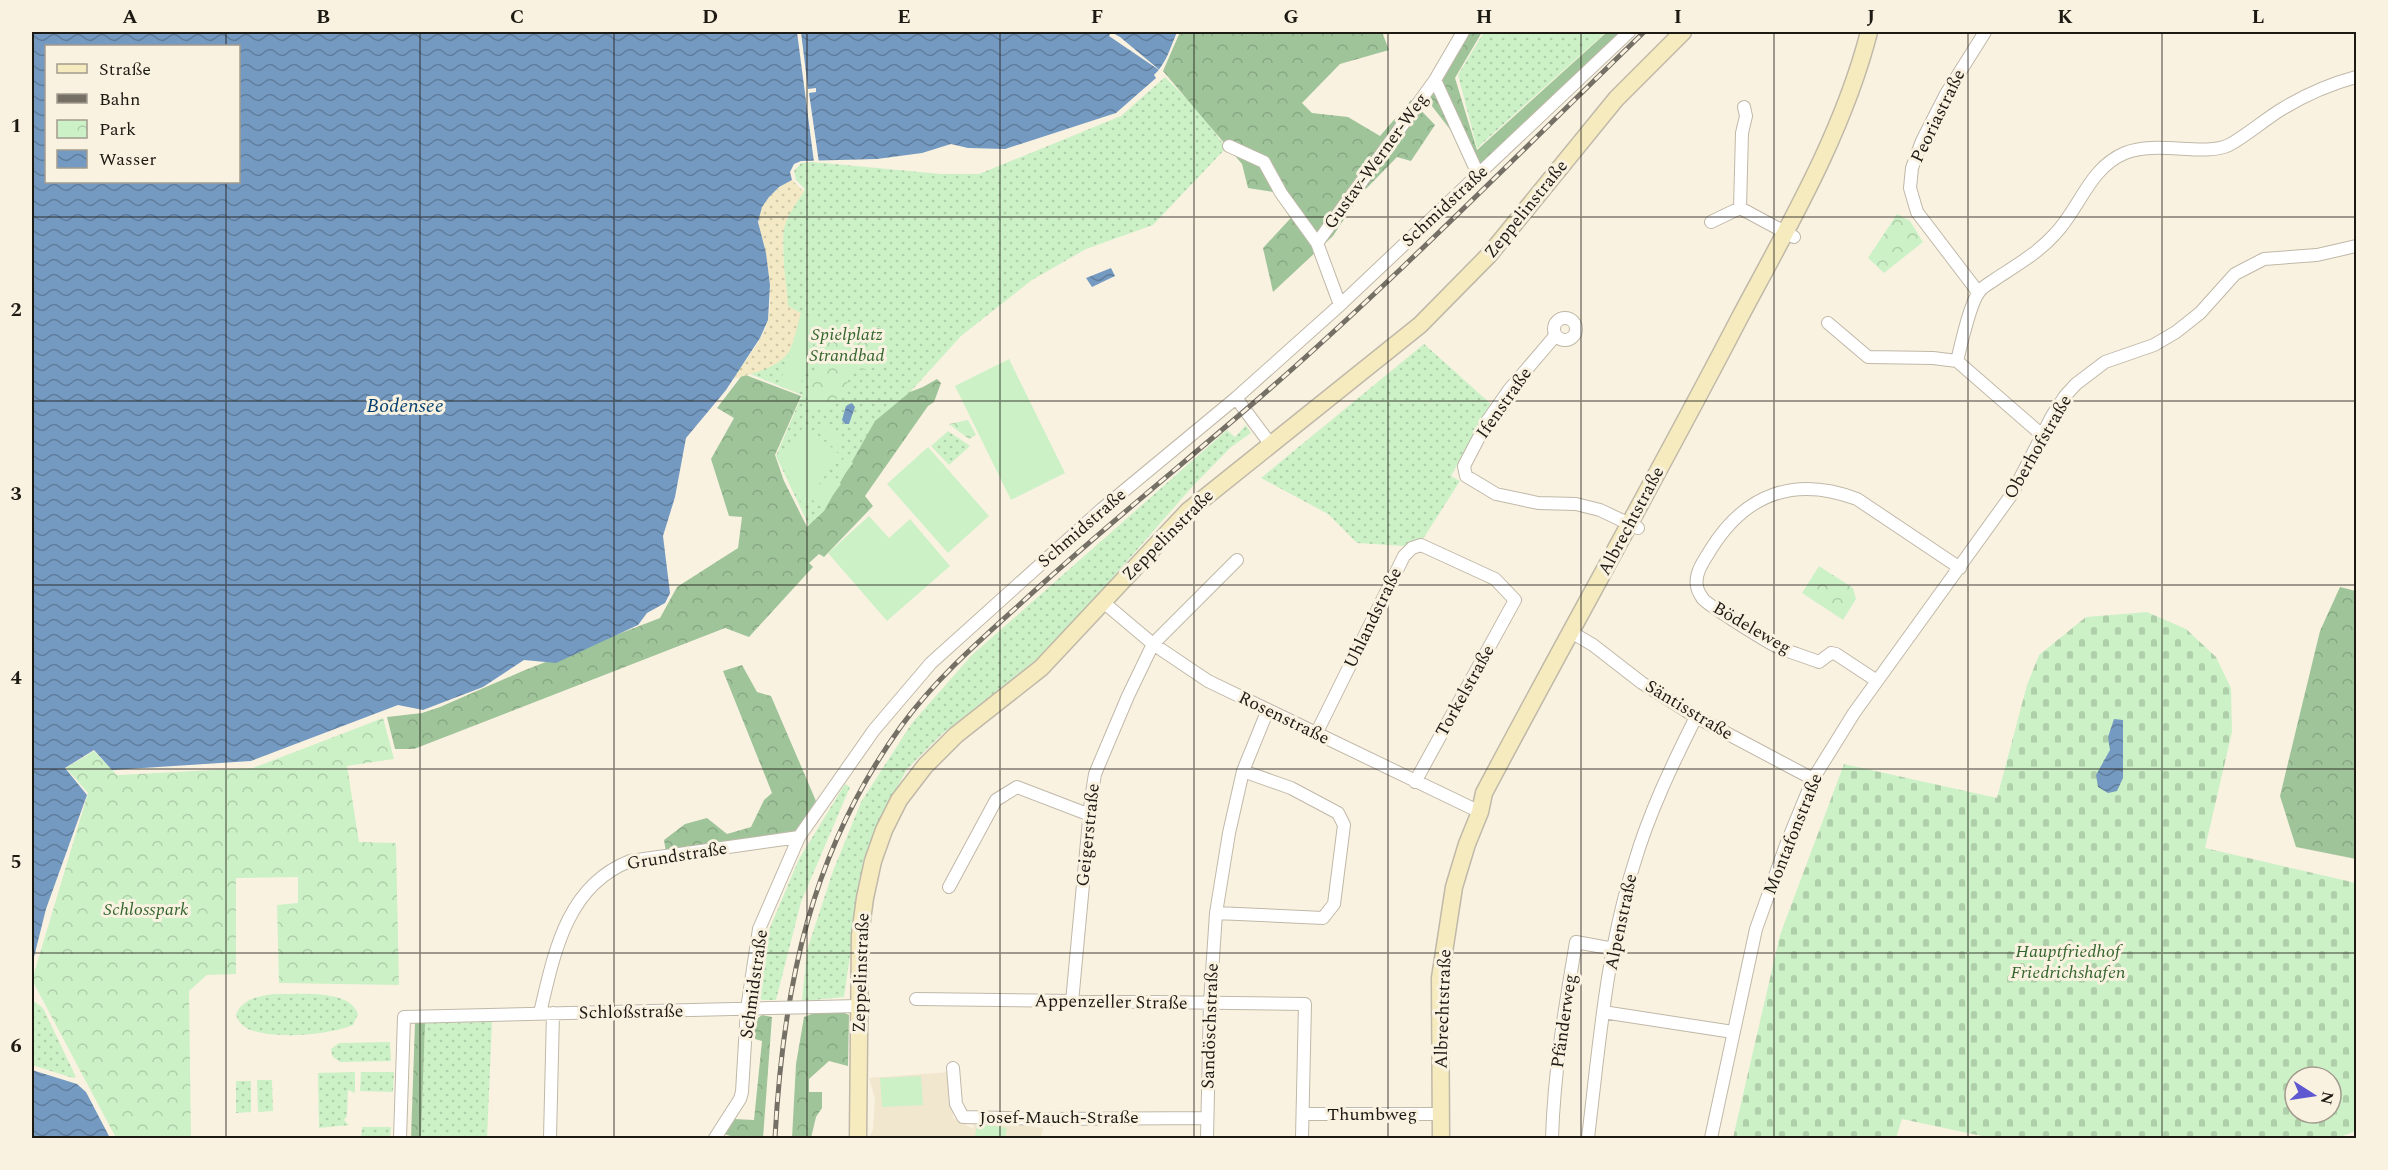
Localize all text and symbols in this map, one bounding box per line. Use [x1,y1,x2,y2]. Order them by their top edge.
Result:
text: A [122,2,138,32]
text: B [316,2,330,32]
text: C [510,2,524,32]
text: D [702,2,718,32]
text: E [897,2,911,32]
text: F [1091,2,1103,32]
text: G [1283,2,1299,32]
text: H [1476,2,1492,32]
text: I [1674,2,1682,32]
text: J [1867,2,1875,32]
text: K [2057,2,2073,32]
text: L [2252,2,2264,32]
legend [45,45,240,183]
text: Straße [99,56,151,83]
street label: Peoriastraße [1904,65,1972,167]
text: Bahn [99,86,141,113]
street label: Gustav-Werner-Weg [1317,87,1435,235]
text: 1 [10,111,22,141]
text: Park [99,116,136,143]
text: Wasser [99,146,156,173]
street label: Zeppelinstraße [1478,154,1574,264]
street label: Schmidstraße [1396,159,1494,253]
text: 2 [10,295,22,325]
park label: Spielplatz Strandbad [809,321,885,369]
street label: Ifenstraße [1469,362,1539,444]
street label: Oberhofstraße [1997,390,2079,504]
water label: Bodensee [366,391,444,421]
street label: Albrechtstraße [1591,462,1671,580]
text: 3 [10,479,22,509]
street label: Schmidstraße [1032,482,1132,574]
street label: Zeppelinstraße [1116,483,1220,587]
street label: Uhlandstraße [1337,563,1409,673]
street label: Bödeleweg [1708,595,1796,661]
street label: Torkelstraße [1429,640,1501,742]
text: 4 [10,663,22,693]
street label: Säntisstraße [1640,673,1738,747]
street label: Rosenstraße [1234,684,1334,752]
street label: Montafonstraße [1756,769,1830,899]
street label: Geigerstraße [1069,782,1107,888]
street label: Grundstraße [625,835,729,877]
text: 5 [10,847,22,877]
street label: Alpenstraße [1598,871,1644,973]
park label: Schlosspark [103,896,189,923]
street label: Zeppelinstraße [845,912,877,1034]
street label: Schmidstraße [733,928,775,1040]
park label: Hauptfriedhof Friedrichshafen [2011,938,2126,986]
street label: Albrechtstraße [1427,949,1459,1069]
street label: Sandöschstraße [1194,963,1226,1089]
street label: Pfänderweg [1544,972,1584,1070]
street label: Appenzeller Straße [1034,987,1188,1017]
street label: Schloßstraße [578,998,684,1026]
text: 6 [10,1031,22,1061]
north arrow [2283,1065,2343,1125]
text: N [2314,1089,2340,1107]
street label: Thumbweg [1327,1101,1417,1128]
street label: Josef-Mauch-Straße [979,1104,1139,1131]

